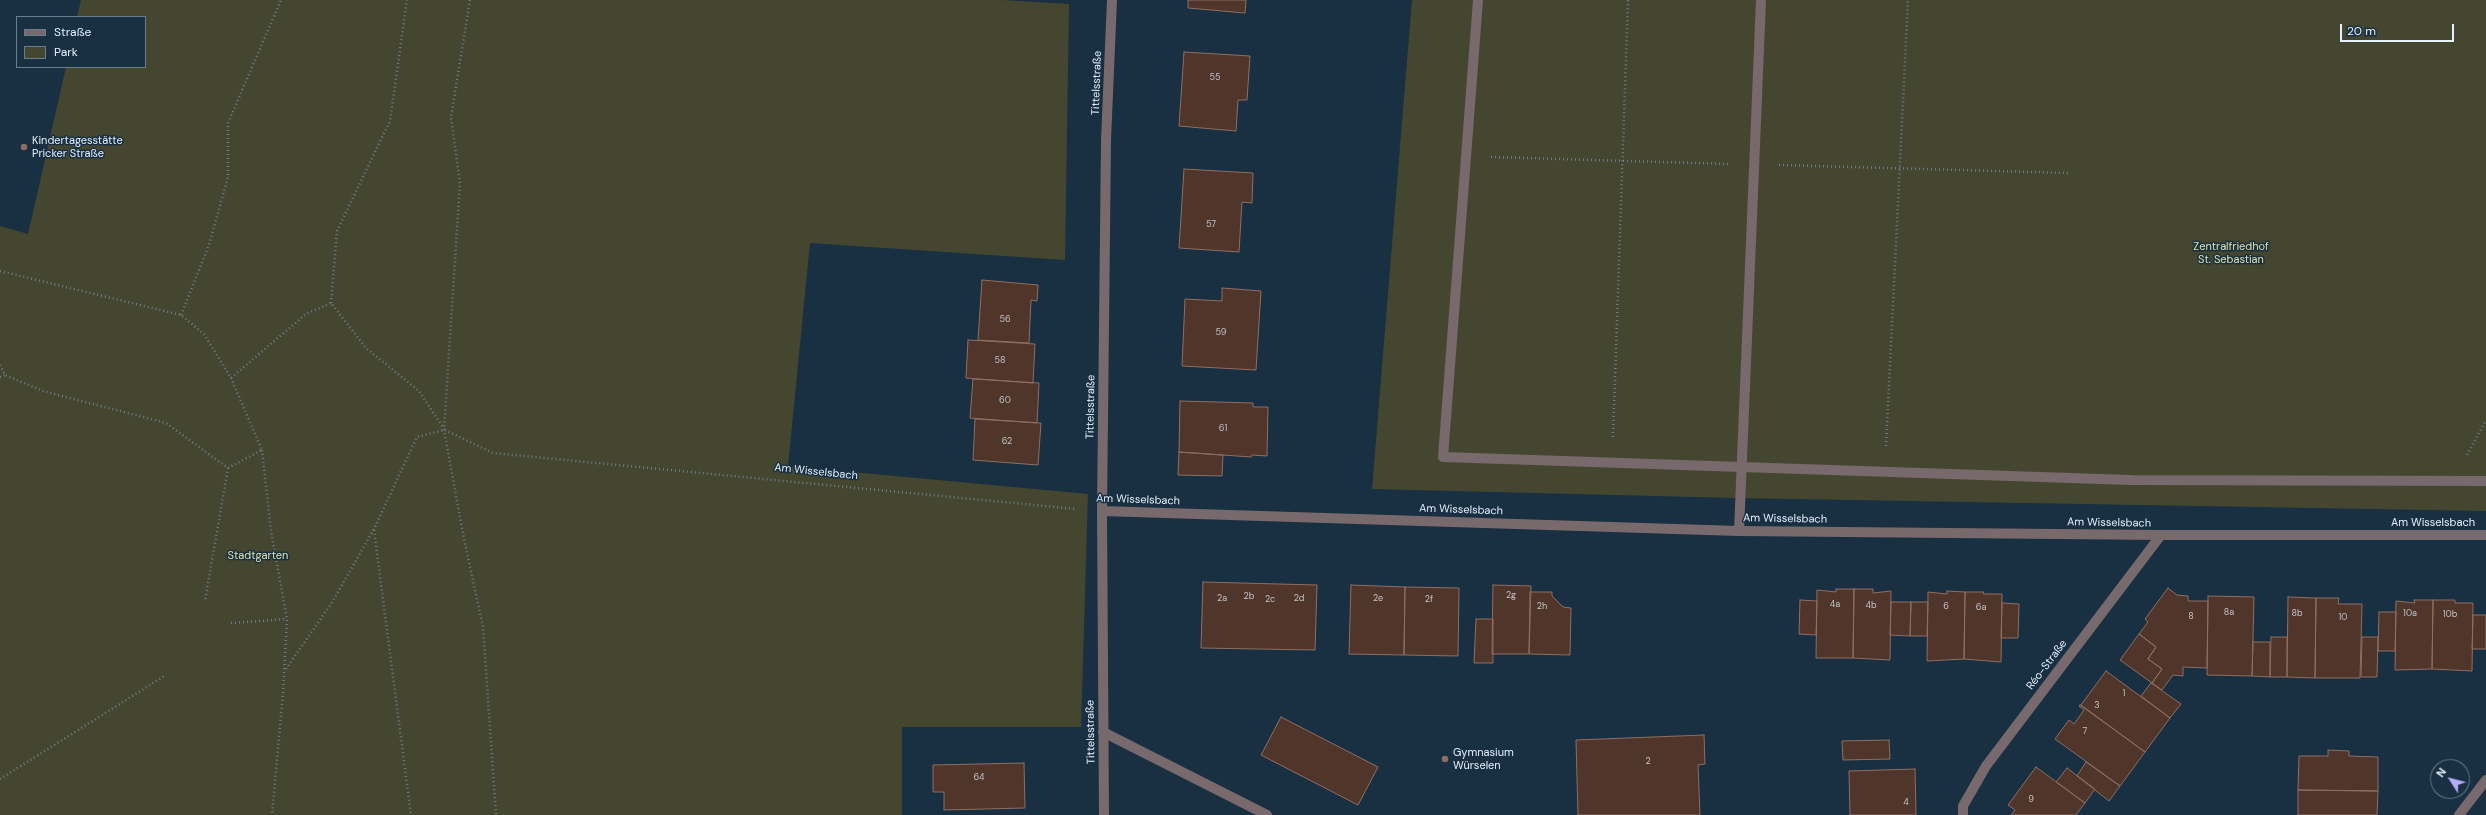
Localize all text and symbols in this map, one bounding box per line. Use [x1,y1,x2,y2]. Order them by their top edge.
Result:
legend [16,16,146,68]
scale bar [2342,16,2456,42]
text: 20 m [2347,23,2376,39]
text: Straße [54,24,91,40]
text: Park [54,44,78,60]
street label: Tittelsstraße [1089,51,1105,115]
house number: 55 [1210,73,1220,83]
place label: Kindertagesstätte Pricker Straße [32,134,123,160]
marker: Kindertagesstätte Pricker Straße [19,142,29,152]
house number: 57 [1206,220,1216,230]
park label: Zentralfriedhof St. Sebastian [2193,240,2269,266]
house number: 56 [999,315,1011,325]
house number: 59 [1216,328,1226,338]
house number: 58 [995,356,1005,366]
street label: Tittelsstraße [1084,375,1098,439]
house number: 60 [999,396,1011,406]
house number: 61 [1219,424,1227,434]
house number: 62 [1002,437,1012,447]
street label: Am Wisselsbach [774,461,858,483]
street label: Am Wisselsbach [1096,492,1180,508]
street label: Am Wisselsbach [1419,502,1503,518]
street label: Am Wisselsbach [1743,512,1827,526]
street label: Am Wisselsbach [2067,516,2151,530]
street label: Am Wisselsbach [2391,516,2475,530]
park label: Stadtgarten [228,549,288,563]
house number: 2g [1506,591,1516,601]
house number: 2b [1244,592,1254,602]
house number: 2a [1217,594,1227,604]
house number: 2d [1294,594,1304,604]
house number: 2e [1373,594,1383,604]
house number: 2c [1265,595,1275,605]
house number: 2f [1425,595,1433,605]
house number: 4a [1830,600,1840,610]
house number: 4b [1865,601,1877,611]
house number: 2h [1537,602,1547,612]
house number: 6 [1943,602,1949,612]
house number: 6a [1976,603,1986,613]
house number: 8a [2224,608,2234,618]
house number: 8b [2291,609,2303,619]
house number: 10a [2403,609,2417,619]
house number: 10b [2443,610,2457,620]
house number: 8 [2188,612,2194,622]
house number: 10 [2339,613,2347,623]
street label: Réo-Straße [2024,637,2070,693]
house number: 1 [2123,689,2125,699]
street label: Tittelsstraße [1084,700,1098,764]
house number: 3 [2094,701,2100,711]
house number: 7 [2083,727,2087,737]
place label: Gymnasium Würselen [1453,746,1514,772]
marker: Gymnasium Würselen [1440,754,1450,764]
house number: 2 [1645,757,1651,767]
north arrow [2430,759,2470,799]
text: N [2433,765,2449,780]
house number: 64 [973,773,985,783]
house number: 9 [2028,795,2034,805]
house number: 4 [1903,798,1909,808]

